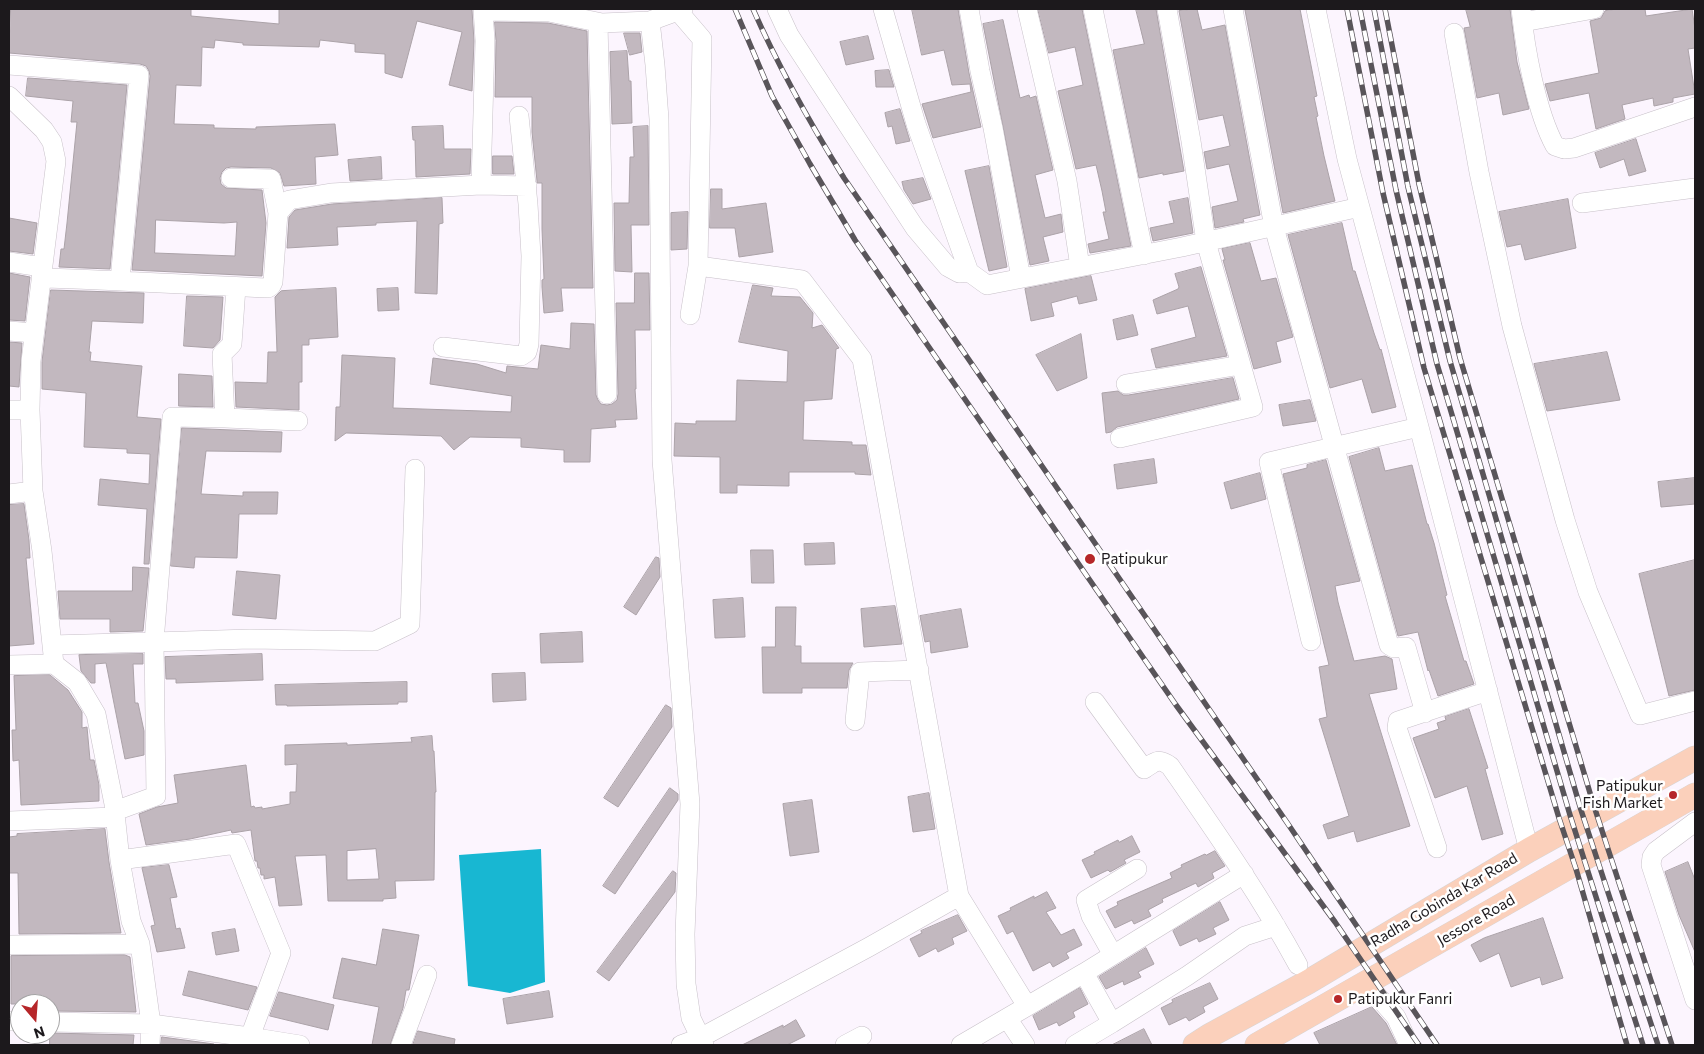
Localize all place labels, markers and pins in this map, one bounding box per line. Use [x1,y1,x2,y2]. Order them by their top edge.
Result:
place label: Patipukur [1101,550,1168,568]
marker: Patipukur [1083,552,1097,566]
place label: Patipukur Fish Market [1582,777,1663,812]
marker: Patipukur Fish Market [1667,789,1679,801]
place label: Patipukur Fanri [1348,990,1452,1008]
marker: Patipukur Fanri [1332,993,1344,1005]

